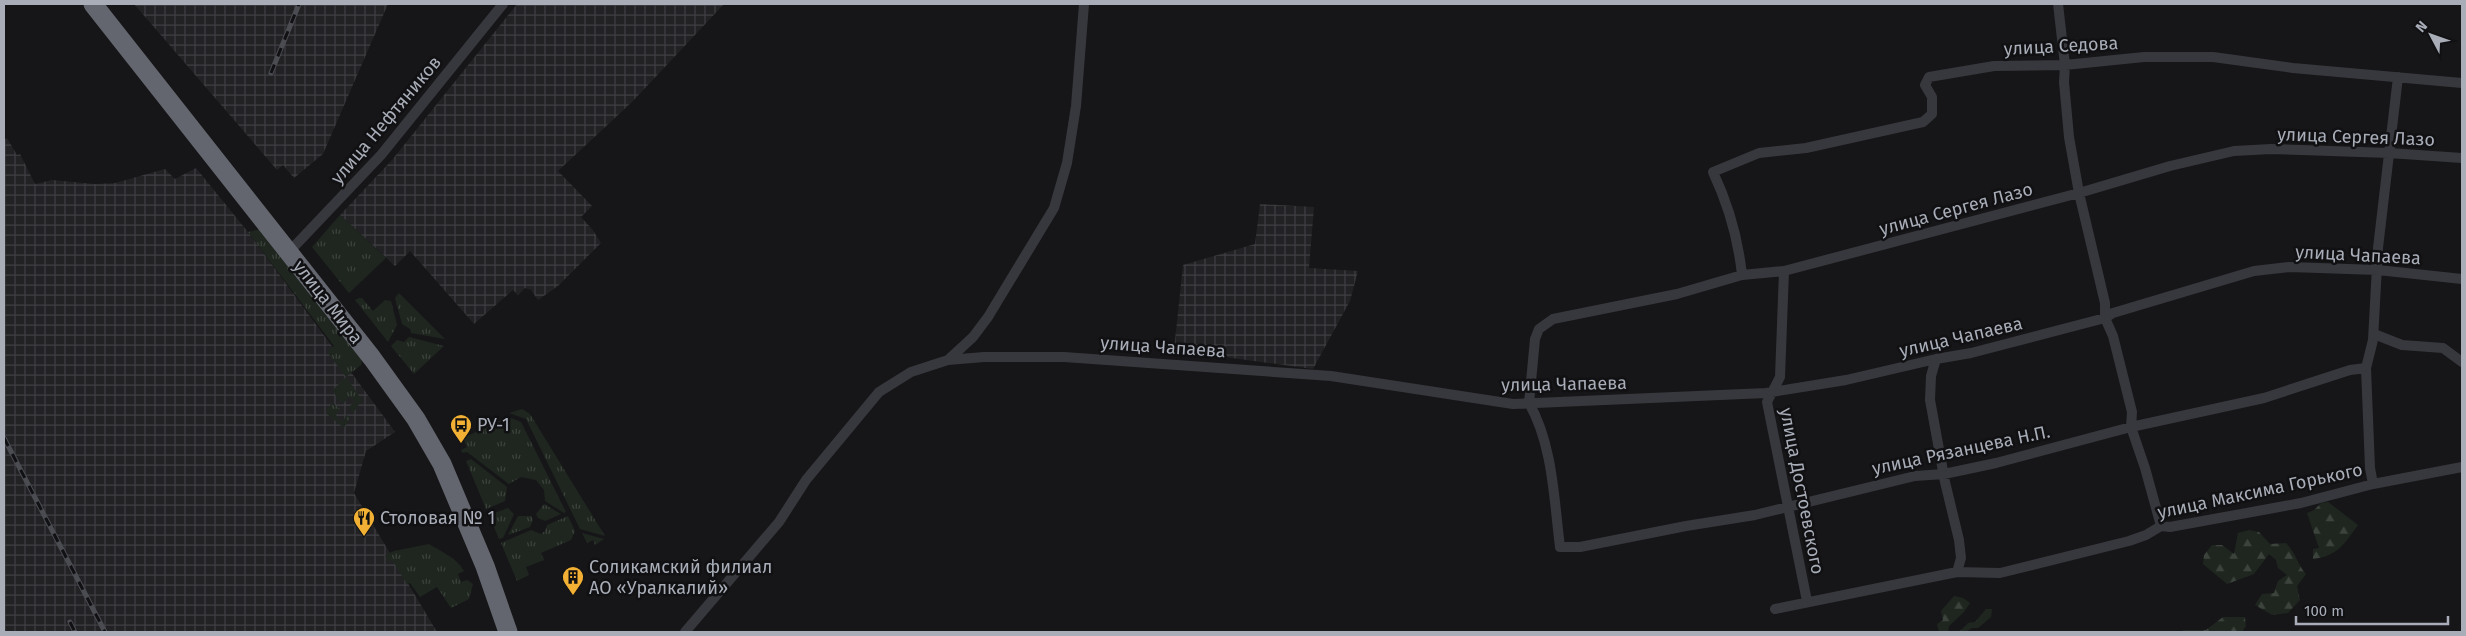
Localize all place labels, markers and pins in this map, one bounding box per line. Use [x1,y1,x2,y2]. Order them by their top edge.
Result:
bus stop icon: РУ-1 [449,413,473,444]
place label: РУ-1 [477,414,510,436]
restaurant icon: Столовая № 1 [352,506,376,537]
place label: Столовая № 1 [380,507,495,529]
place label: Соликамский филиал АО «Уралкалий» [589,556,772,599]
building icon: Соликамский филиал АО «Уралкалий» [561,565,585,596]

